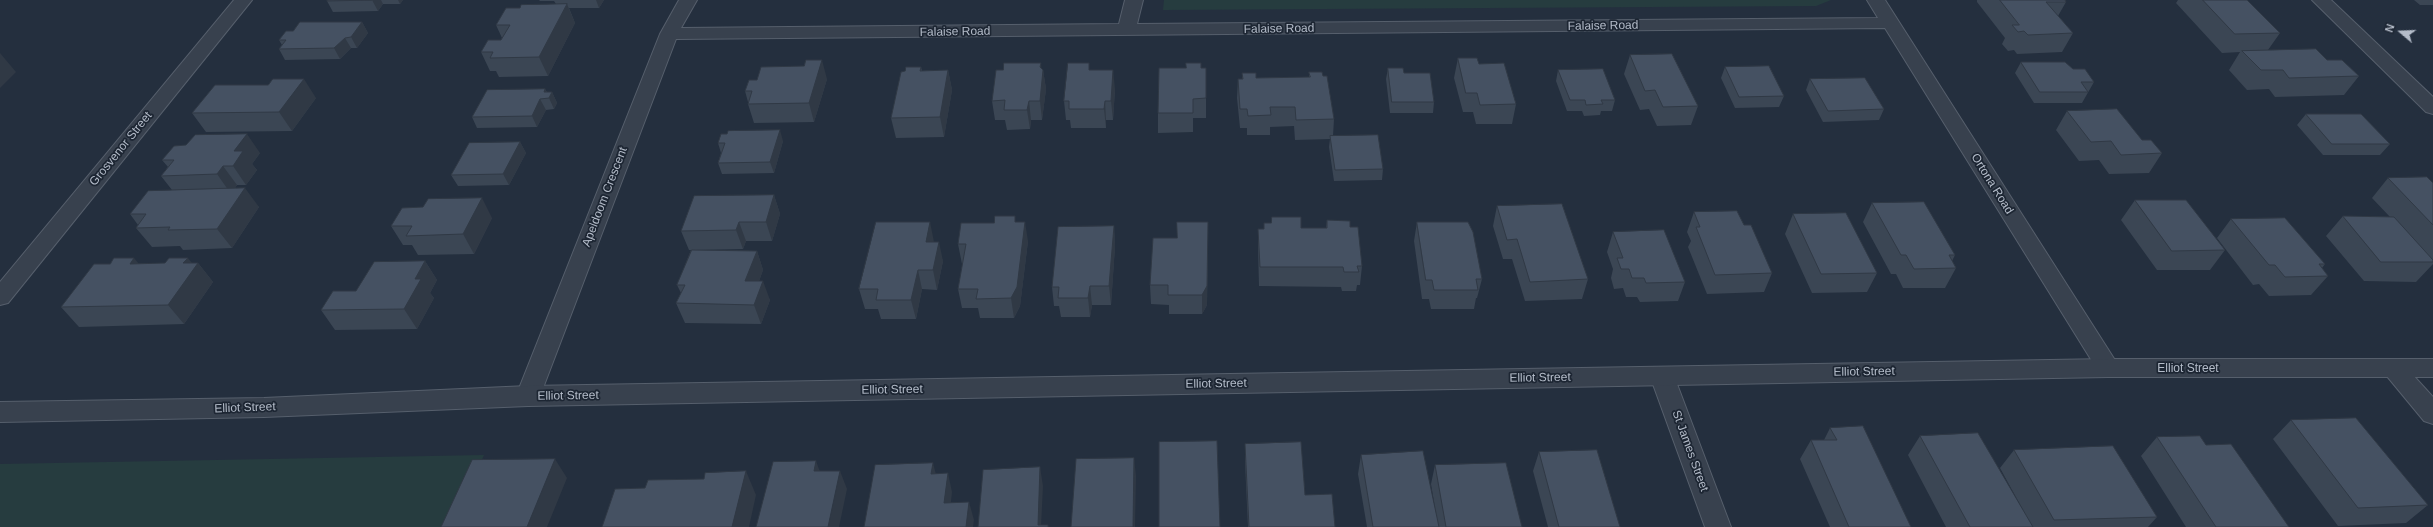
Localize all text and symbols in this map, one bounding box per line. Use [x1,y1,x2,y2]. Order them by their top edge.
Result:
north arrow [2381,12,2421,52]
street label: Falaise Road [1568,18,1638,34]
street label: Falaise Road [1244,21,1314,37]
text: N [2383,22,2397,34]
street label: Falaise Road [920,24,990,40]
street label: Grosvenor Street [87,109,155,189]
street label: Apeldoom Crescent [579,145,631,249]
street label: Ortona Road [1968,151,2016,217]
street label: Elliot Street [2157,362,2219,376]
street label: Elliot Street [1833,364,1895,380]
street label: Elliot Street [1509,370,1571,386]
street label: Elliot Street [1185,376,1247,392]
street label: Elliot Street [861,382,923,398]
street label: Elliot Street [537,388,599,404]
street label: Elliot Street [214,400,276,416]
street label: St James Street [1669,408,1711,494]

